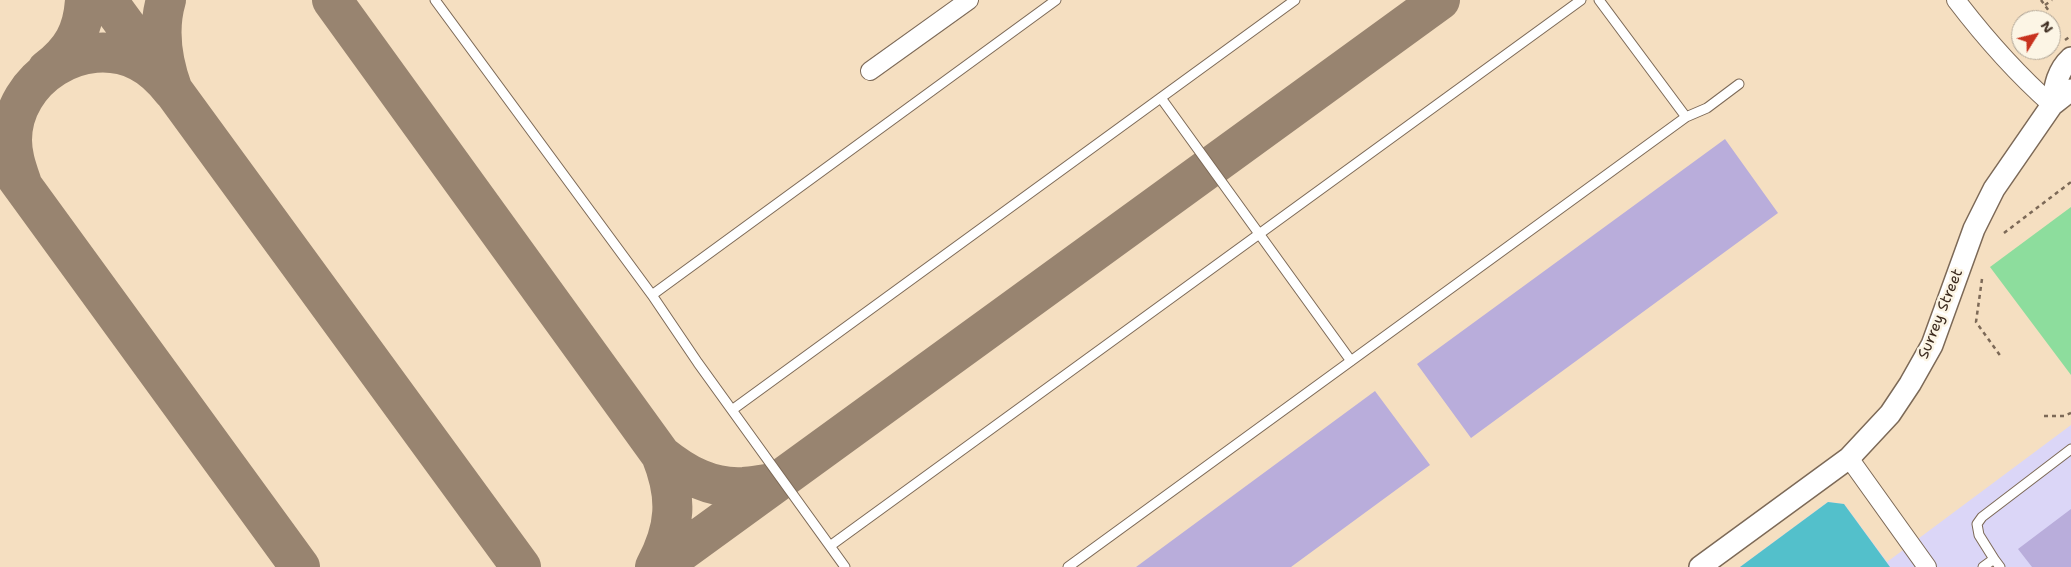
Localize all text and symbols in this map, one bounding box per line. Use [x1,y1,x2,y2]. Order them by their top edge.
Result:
north arrow [2011,10,2061,60]
text: N [2037,17,2058,37]
street label: Surrey Street [1915,266,1967,362]

